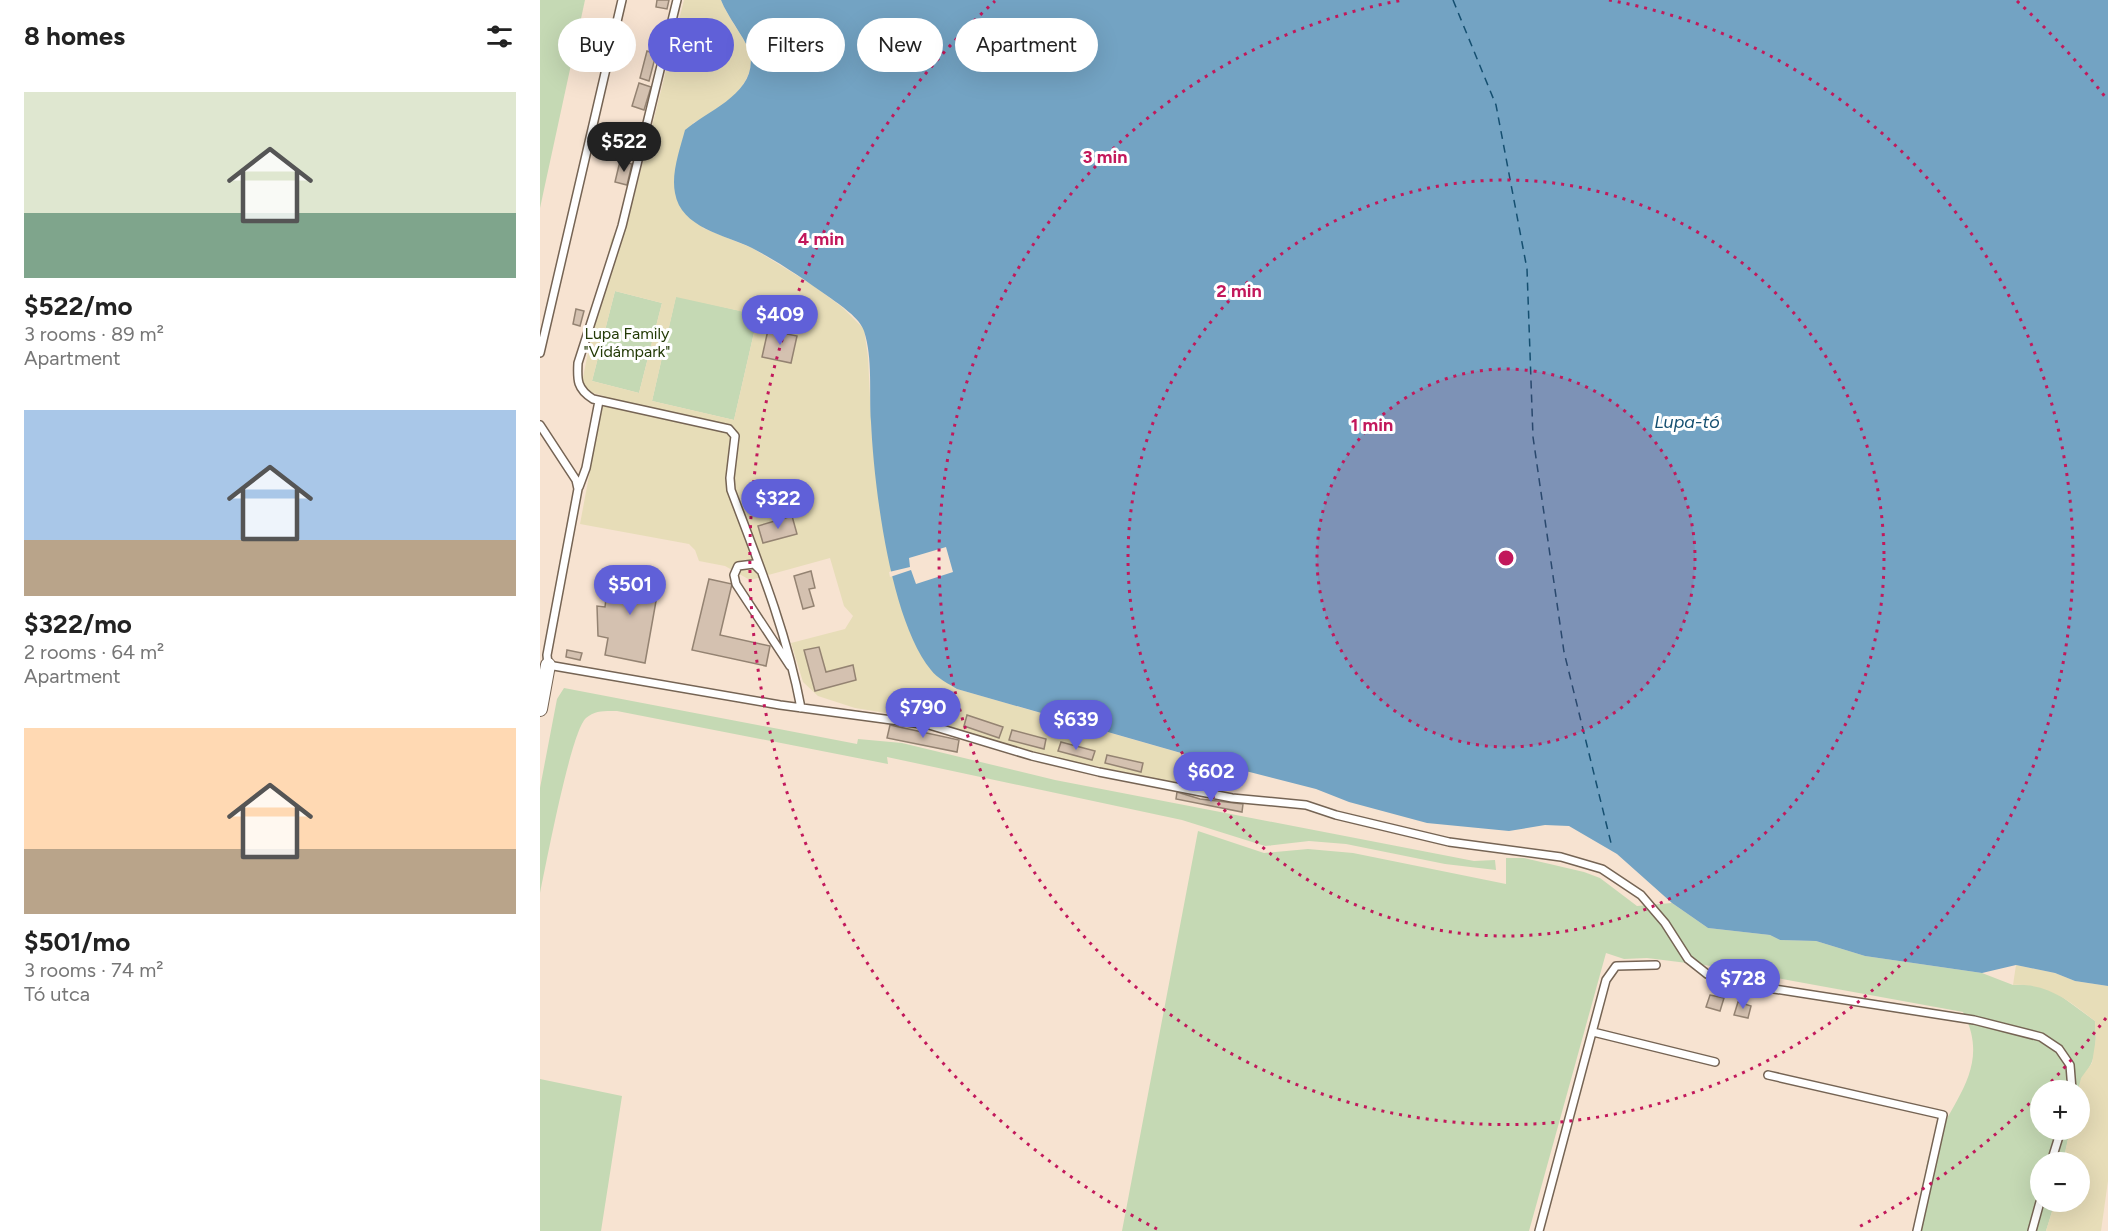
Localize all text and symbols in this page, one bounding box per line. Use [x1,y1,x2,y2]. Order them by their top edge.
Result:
chip: Buy [558,18,636,72]
chip: Rent [648,18,734,72]
chip: Filters [746,18,845,72]
chip: New [857,18,943,72]
chip: Apartment [955,18,1098,72]
text: 8 homes [24,20,125,52]
icon: filters [483,20,516,53]
pin: $522 [588,122,660,173]
text: $522 [601,129,647,153]
icon: home [216,131,324,239]
text: 3 min [1083,146,1127,168]
text: 4 min [798,228,844,250]
text: 2 min [1216,280,1262,302]
text: $522/mo [24,290,133,322]
pin: $409 [744,295,816,346]
text: $409 [756,302,804,326]
text: 3 rooms · 89 m² [24,322,164,346]
park label: Lupa Family "Vidámpark" [584,324,670,361]
text: Apartment [24,346,121,370]
water label: Lupa-tó [1654,411,1720,433]
text: 1 min [1351,414,1393,436]
icon: home [216,449,324,557]
pin: $322 [742,479,814,530]
text: $322 [755,486,801,510]
centre of rings [1496,548,1516,568]
pin: $501 [594,565,666,616]
text: $501 [608,572,652,596]
text: $322/mo [24,608,132,640]
text: 2 rooms · 64 m² [24,640,164,664]
text: Apartment [24,664,121,688]
pin: $790 [887,688,959,739]
text: $790 [900,695,946,719]
pin: $639 [1040,700,1112,751]
text: $639 [1053,707,1099,731]
pin: $602 [1175,752,1247,803]
text: $602 [1187,759,1235,783]
icon: home [216,767,324,875]
text: $501/mo [24,926,130,958]
text: 3 rooms · 74 m² [24,958,163,982]
pin: $728 [1707,959,1779,1010]
text: $728 [1720,966,1766,990]
text: Tó utca [24,982,90,1006]
map controls [2030,1080,2090,1212]
button: + [2030,1080,2090,1140]
button: − [2030,1152,2090,1212]

